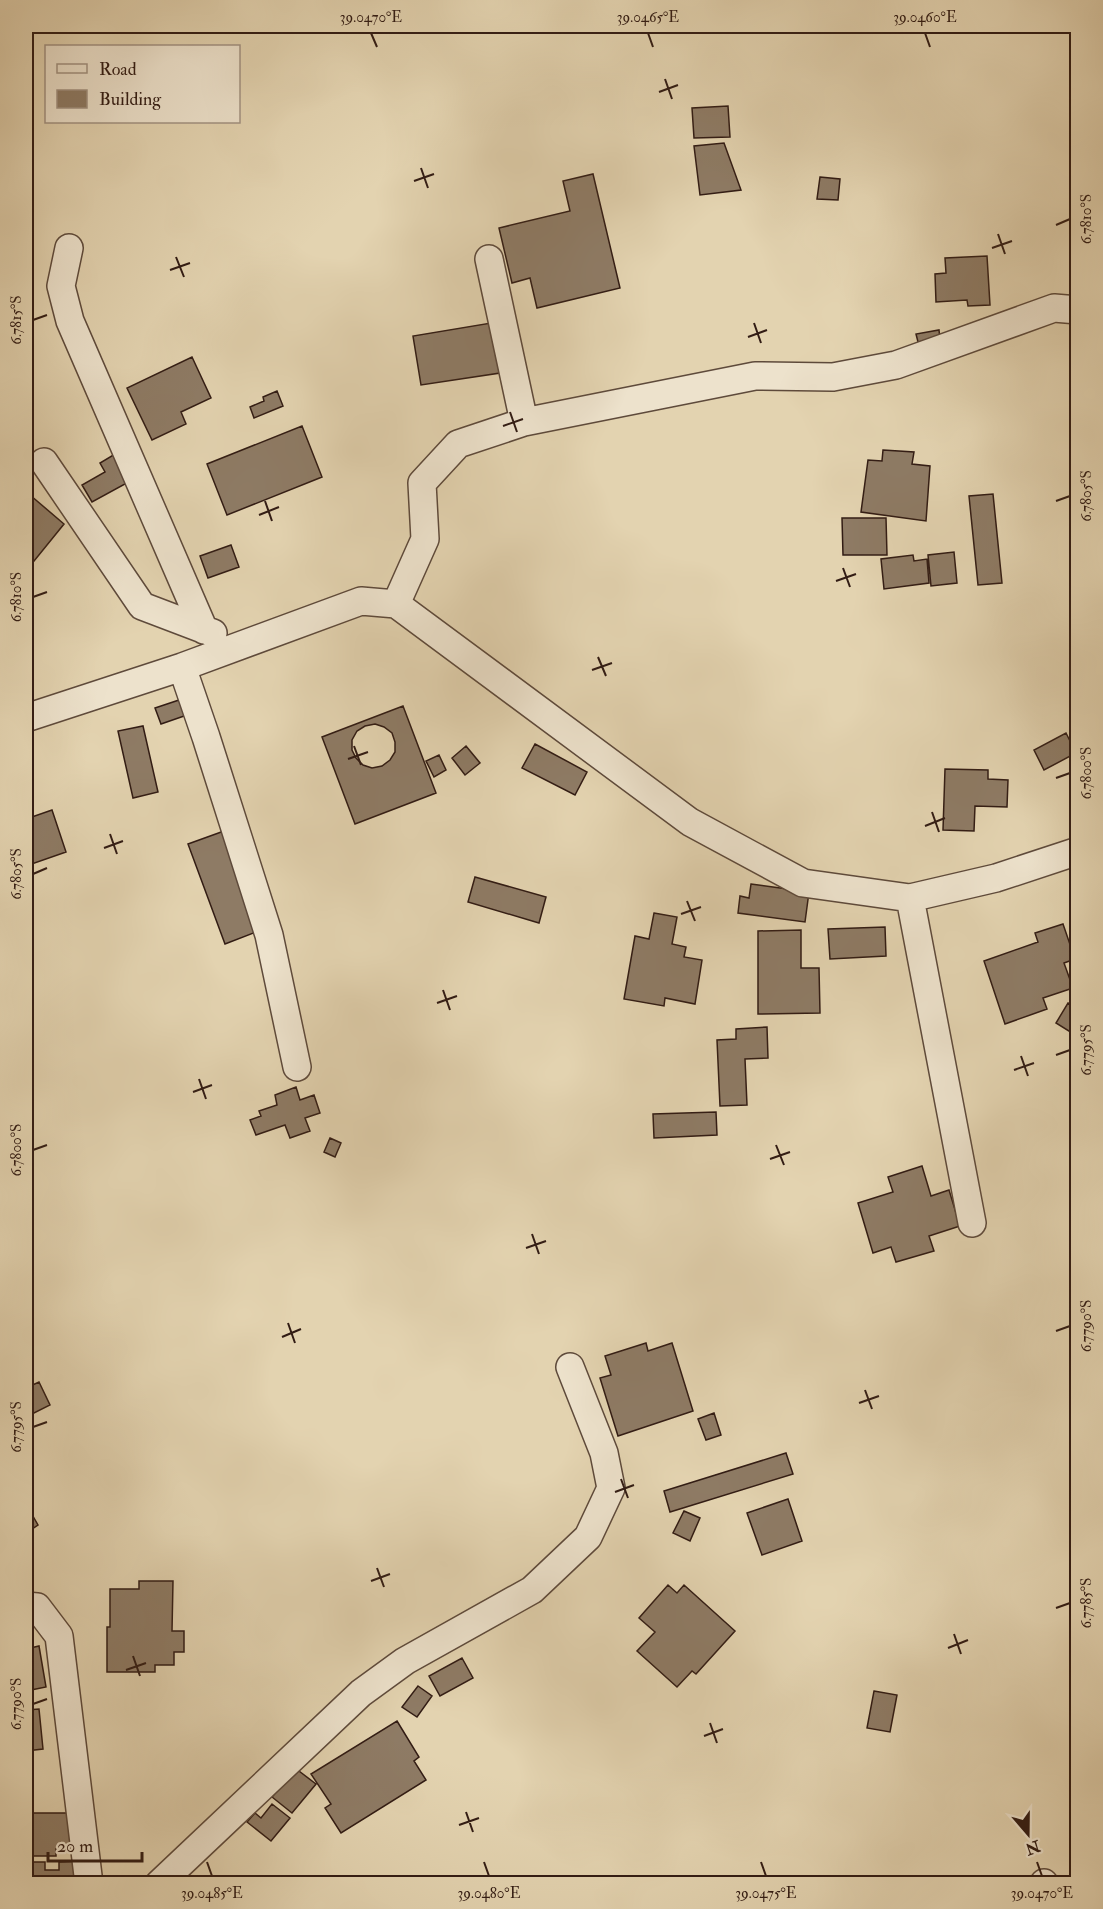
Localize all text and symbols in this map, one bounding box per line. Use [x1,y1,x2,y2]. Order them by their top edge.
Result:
text: 39.0470°E [340,8,402,27]
text: 39.0465°E [617,8,679,27]
text: 39.0460°E [893,8,957,27]
legend [45,45,240,123]
text: Road [99,58,137,81]
text: Building [99,88,162,111]
text: 6.7810°S [1077,194,1096,244]
text: 6.7815°S [7,295,26,345]
text: 6.7805°S [1077,470,1096,522]
text: 6.7810°S [7,572,26,622]
text: 6.7800°S [1077,747,1096,799]
text: 6.7805°S [7,848,26,900]
text: 6.7795°S [1077,1024,1096,1076]
text: 6.7800°S [7,1124,26,1176]
text: 6.7790°S [1077,1300,1096,1352]
text: 6.7795°S [7,1401,26,1453]
text: 6.7785°S [1077,1578,1096,1628]
text: 6.7790°S [7,1678,26,1730]
north arrow [998,1804,1058,1864]
scale bar [48,1825,142,1863]
text: 20 m [57,1835,93,1858]
text: N [1022,1835,1044,1859]
text: 39.0485°E [181,1884,243,1903]
text: 39.0480°E [458,1884,521,1903]
text: 39.0475°E [735,1884,797,1903]
text: 39.0470°E [1011,1884,1073,1903]

